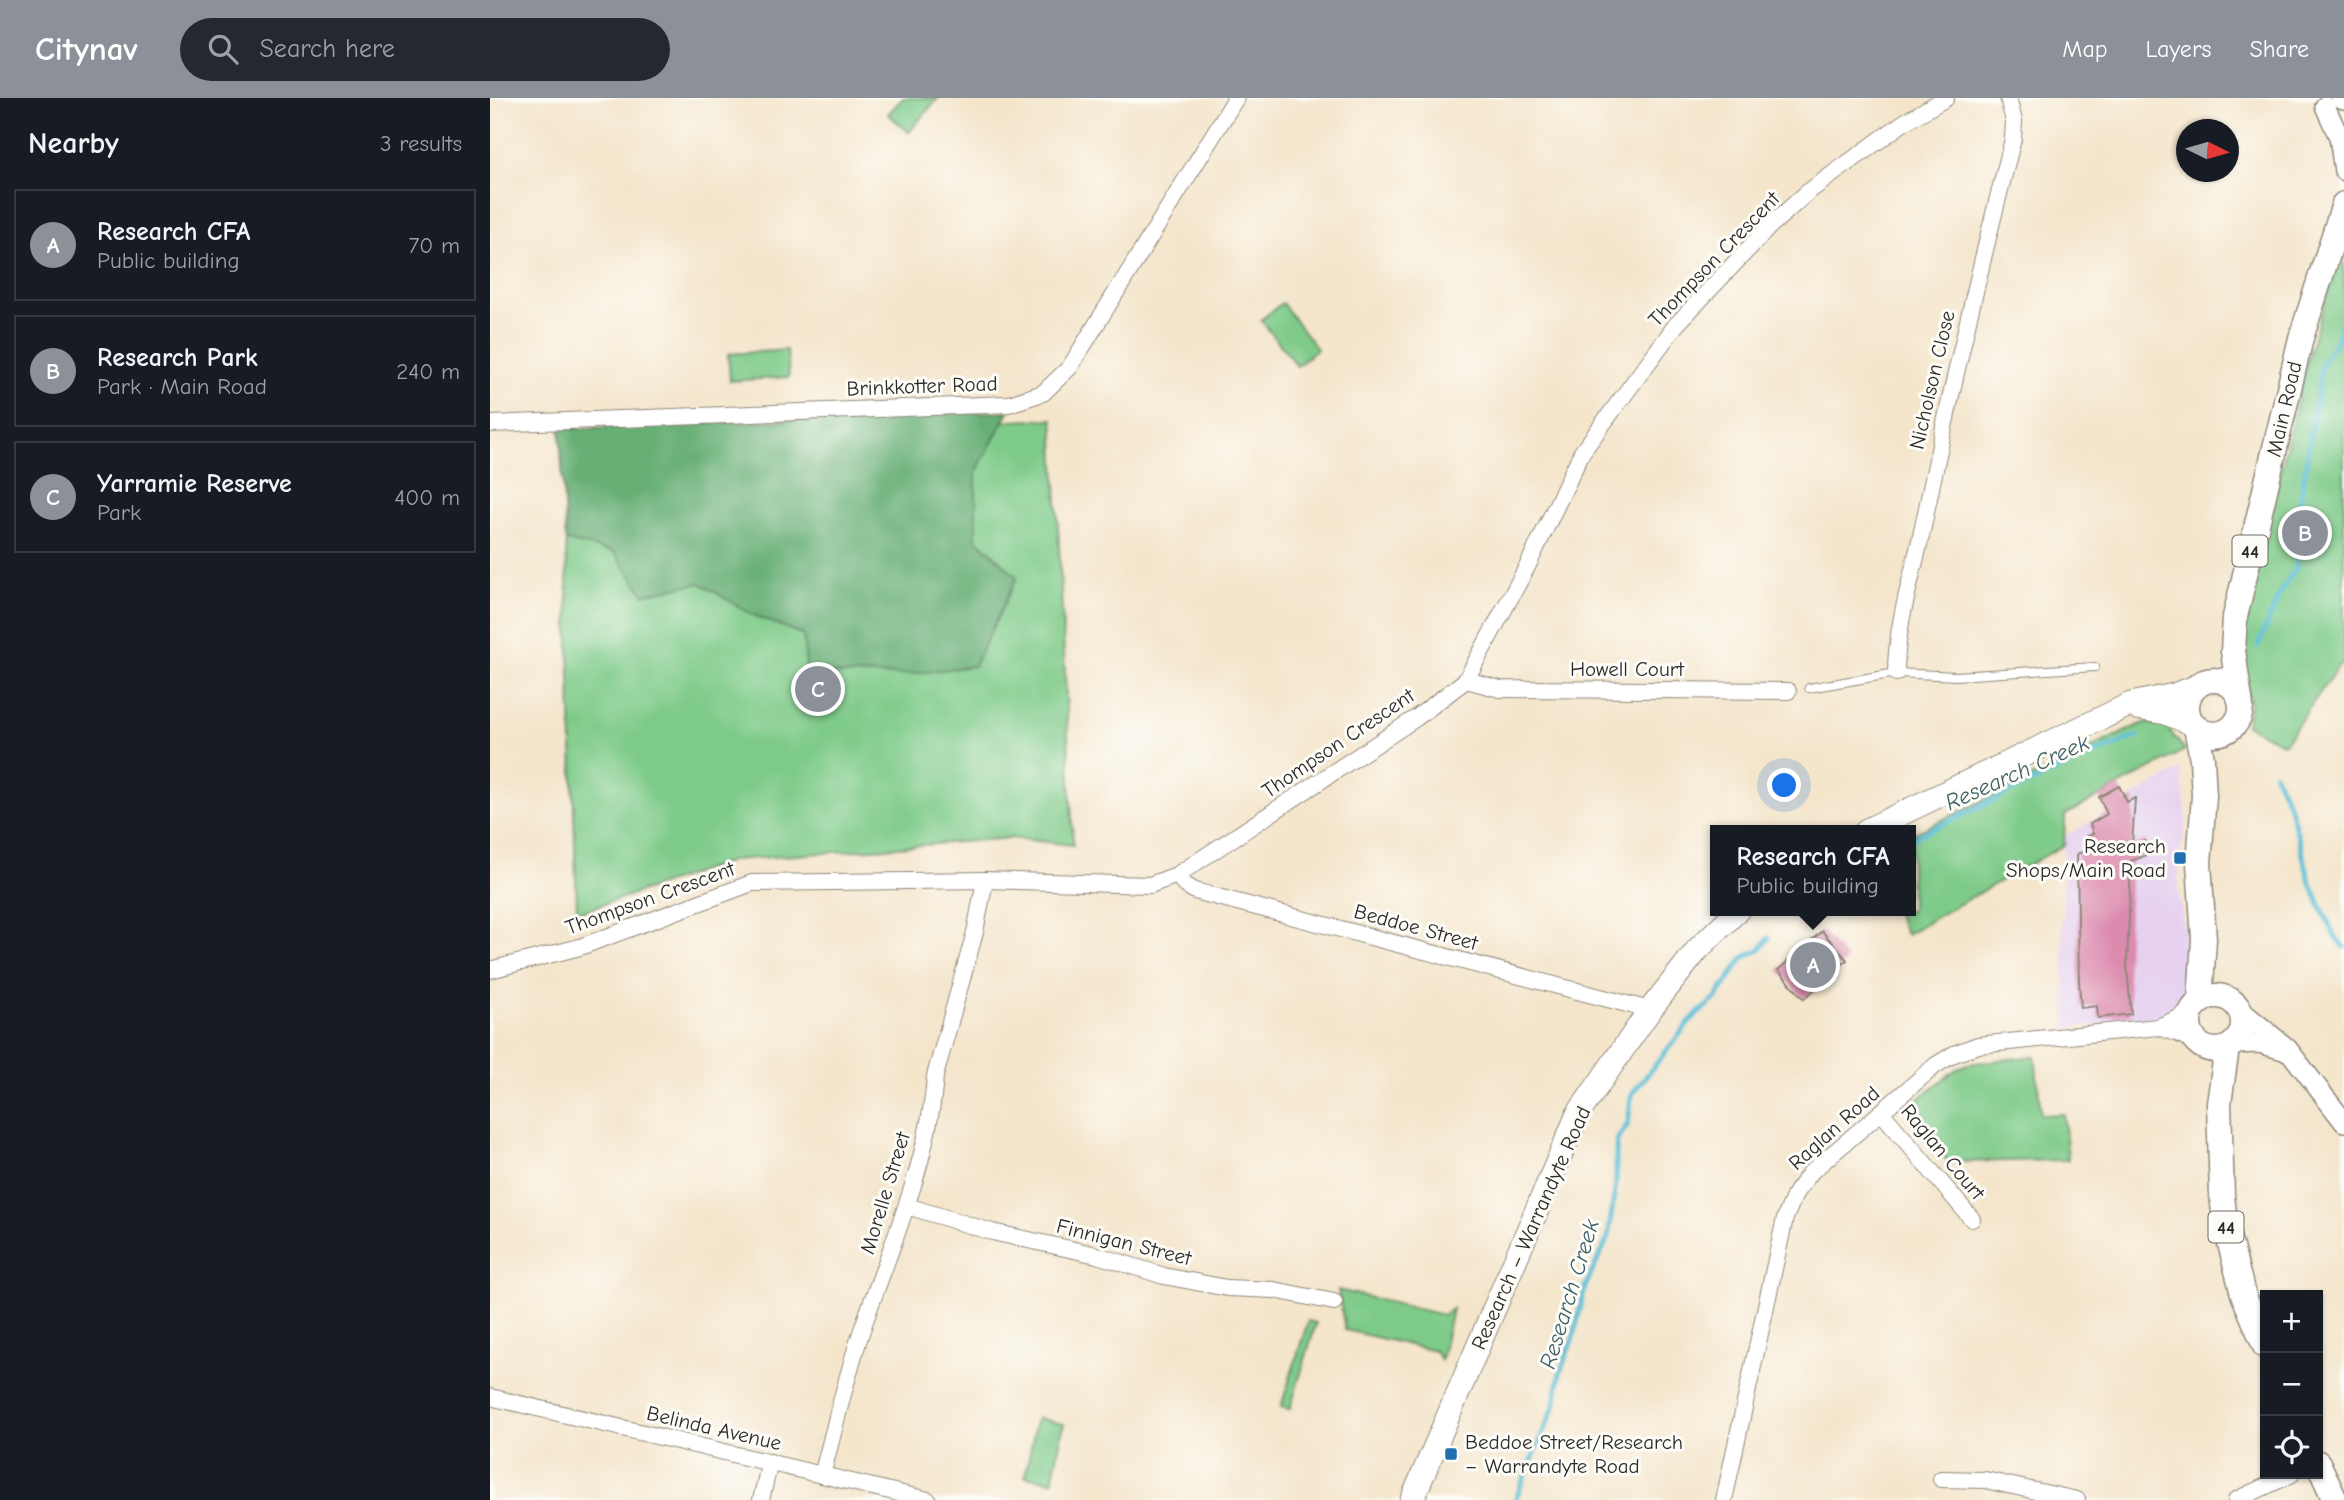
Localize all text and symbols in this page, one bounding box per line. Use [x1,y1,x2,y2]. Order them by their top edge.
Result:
search box [180,18,670,81]
text: Citynav [35,30,138,68]
icon: search [204,30,242,68]
text: Search here [260,34,395,64]
text: Map [2062,35,2108,63]
text: Layers [2146,35,2211,63]
text: Share [2249,35,2309,63]
north arrow [2176,119,2239,182]
text: Nearby [28,126,119,161]
text: 3 results [380,130,462,157]
street label: Thompson Crescent [1643,186,1785,332]
text: Research CFA [97,217,250,247]
text: A [47,232,59,259]
text: 70 m [408,232,460,259]
text: Public building [97,247,240,274]
street label: Nicholson Close [1904,308,1960,452]
text: Research Park [97,343,258,373]
text: B [46,358,60,385]
text: 240 m [396,358,460,385]
street label: Main Road [2261,359,2307,459]
street label: Brinkkotter Road [846,371,998,401]
text: Park · Main Road [97,373,267,400]
text: Yarramie Reserve [97,469,292,499]
text: C [46,484,60,511]
text: 400 m [394,484,460,511]
text: Park [97,499,141,526]
pin: B [2282,507,2328,559]
road number: 44 [2232,535,2268,566]
street label: Howell Court [1570,657,1685,681]
pin: C [795,663,841,715]
street label: Thompson Crescent [1257,683,1419,803]
water label: Research Creek [1941,728,2094,816]
your location [1767,768,1801,802]
popup [1710,825,1916,916]
place label: Research Shops/Main Road [2006,834,2166,882]
text: Research CFA [1736,842,1890,872]
marker: Research Shops/Main Road [2172,850,2188,866]
street label: Thompson Crescent [562,856,739,940]
text: Public building [1736,872,1879,899]
street label: Beddoe Street [1352,899,1481,955]
pin: A [1790,939,1836,991]
street label: Raglan Road [1784,1081,1884,1175]
street label: Raglan Court [1896,1099,1991,1205]
street label: Research – Warrandyte Road [1466,1103,1596,1353]
street label: Morelle Street [855,1128,915,1257]
road number: 44 [2208,1212,2244,1242]
street label: Finnigan Street [1054,1214,1195,1271]
water label: Research Creek [1534,1215,1605,1372]
map controls [2260,1290,2323,1479]
button: + [2260,1290,2323,1353]
button: − [2260,1353,2323,1416]
street label: Belinda Avenue [644,1401,784,1455]
button: locate [2260,1416,2323,1479]
place label: Beddoe Street/Research – Warrandyte Road [1465,1430,1683,1478]
marker: Beddoe Street/Research – Warrandyte Road [1443,1446,1459,1462]

